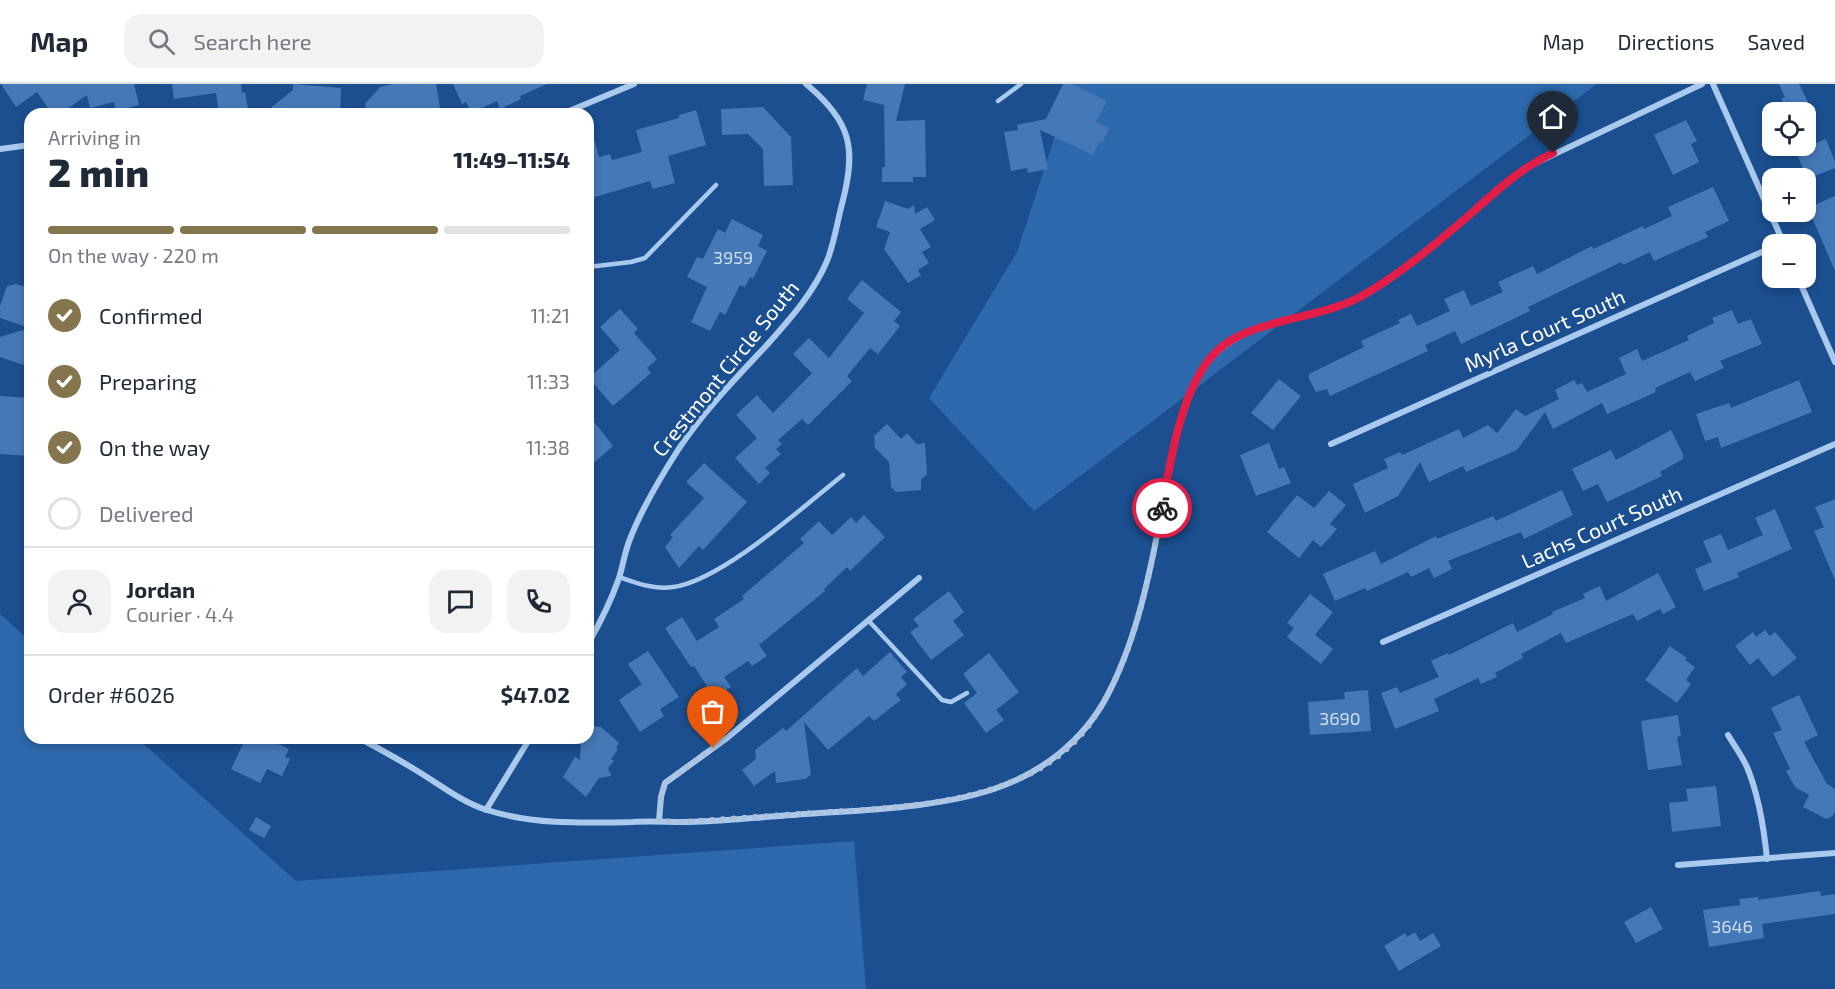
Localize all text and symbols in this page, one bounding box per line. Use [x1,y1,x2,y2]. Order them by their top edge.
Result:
search box [124,14,544,68]
text: Map [30,24,88,58]
icon: search [145,25,178,58]
text: Search here [193,28,312,54]
text: Map [1542,29,1585,54]
text: Directions [1618,29,1714,54]
text: Saved [1747,29,1805,54]
pin [1527,91,1578,153]
icon: home [1536,100,1569,133]
map controls [1762,102,1816,288]
button: locate [1762,102,1816,156]
text: Arriving in [48,125,141,149]
text: 11:49–11:54 [453,146,570,172]
text: 2 min [48,148,149,195]
button: + [1762,168,1816,222]
button: − [1762,234,1816,288]
text: On the way · 220 m [48,243,219,267]
house number: 3959 [713,246,753,268]
street label: Crestmont Circle South [646,275,803,461]
street label: Myrla Court South [1460,283,1629,376]
icon: check [48,299,81,332]
text: Confirmed [99,302,203,328]
text: 11:21 [530,303,570,327]
icon: check [48,365,81,398]
text: Preparing [99,368,197,394]
text: 11:33 [527,369,570,393]
icon: check [48,431,81,464]
text: On the way [99,434,210,460]
text: 11:38 [526,435,570,459]
courier [1132,478,1192,538]
street label: Lachs Court South [1517,480,1685,573]
icon: bike [1146,492,1179,525]
text: Delivered [99,500,194,526]
button: person [48,570,111,633]
button: chat [429,570,492,633]
button: phone [507,570,570,633]
text: Jordan [126,576,195,602]
text: Courier · 4.4 [126,602,234,626]
text: Order #6026 [48,681,175,707]
text: $47.02 [500,681,570,707]
pin [687,686,738,748]
icon: bag [696,695,729,728]
house number: 3690 [1319,707,1361,729]
house number: 3646 [1711,915,1753,937]

